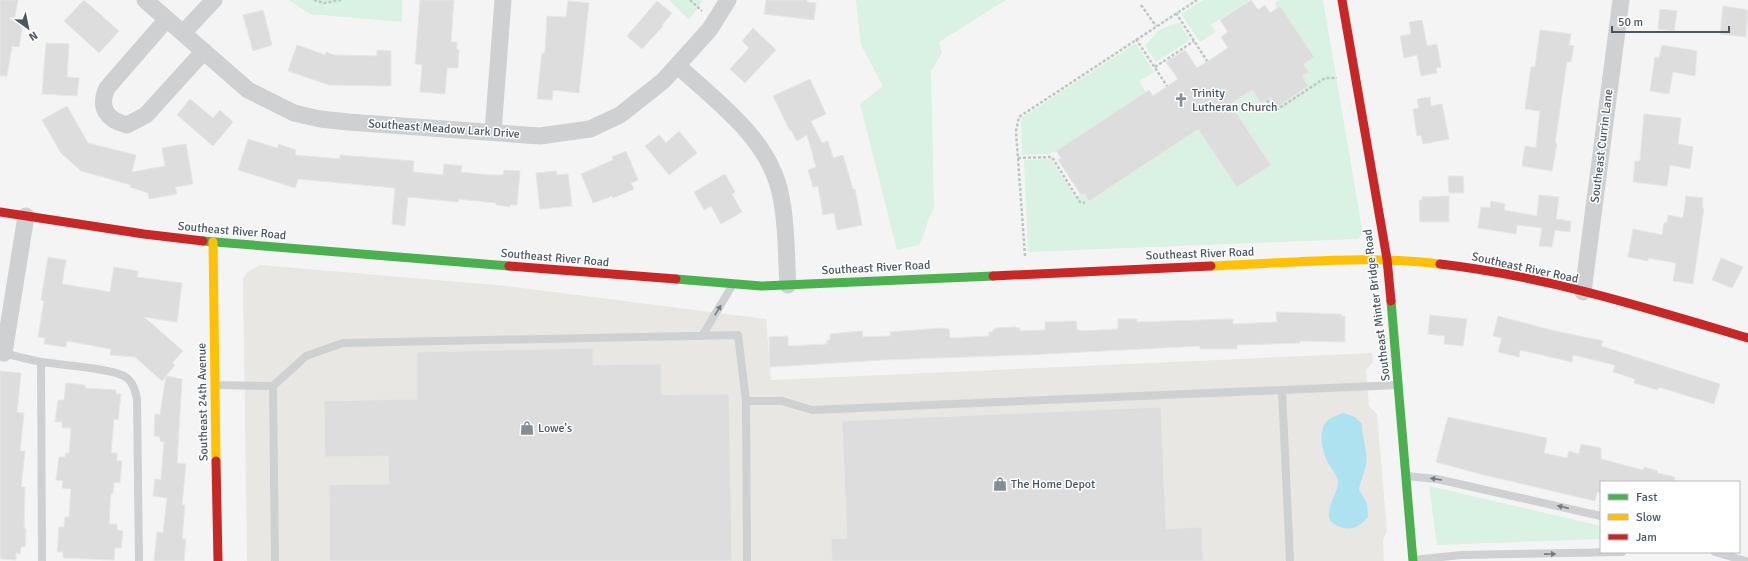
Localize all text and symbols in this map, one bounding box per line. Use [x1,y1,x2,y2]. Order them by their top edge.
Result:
north arrow [8,8,48,48]
scale bar [1612,8,1729,34]
text: 50 m [1618,15,1643,30]
text: N [26,28,40,44]
place label: Trinity Lutheran Church [1192,86,1278,115]
street label: Southeast Currin Lane [1588,88,1616,204]
church icon: Trinity Lutheran Church [1173,92,1189,108]
street label: Southeast Meadow Lark Drive [368,116,520,142]
street label: Southeast River Road [177,219,287,243]
street label: Southeast Minter Bridge Road [1360,228,1394,382]
street label: Southeast River Road [1145,245,1255,263]
street label: Southeast River Road [500,246,610,270]
street label: Southeast River Road [1470,249,1580,287]
street label: Southeast River Road [821,258,931,278]
one-way arrow [714,304,721,316]
street label: Southeast 24th Avenue [194,343,212,461]
shop icon: Lowe's [519,420,535,436]
place label: Lowe's [538,421,572,436]
shop icon: The Home Depot [992,476,1008,492]
one-way arrow [1430,476,1442,482]
place label: The Home Depot [1011,477,1095,492]
legend [1600,481,1740,553]
text: Fast [1636,490,1657,505]
one-way arrow [1557,504,1569,510]
text: Slow [1636,510,1661,525]
text: Jam [1636,530,1657,545]
one-way arrow [1544,551,1557,557]

